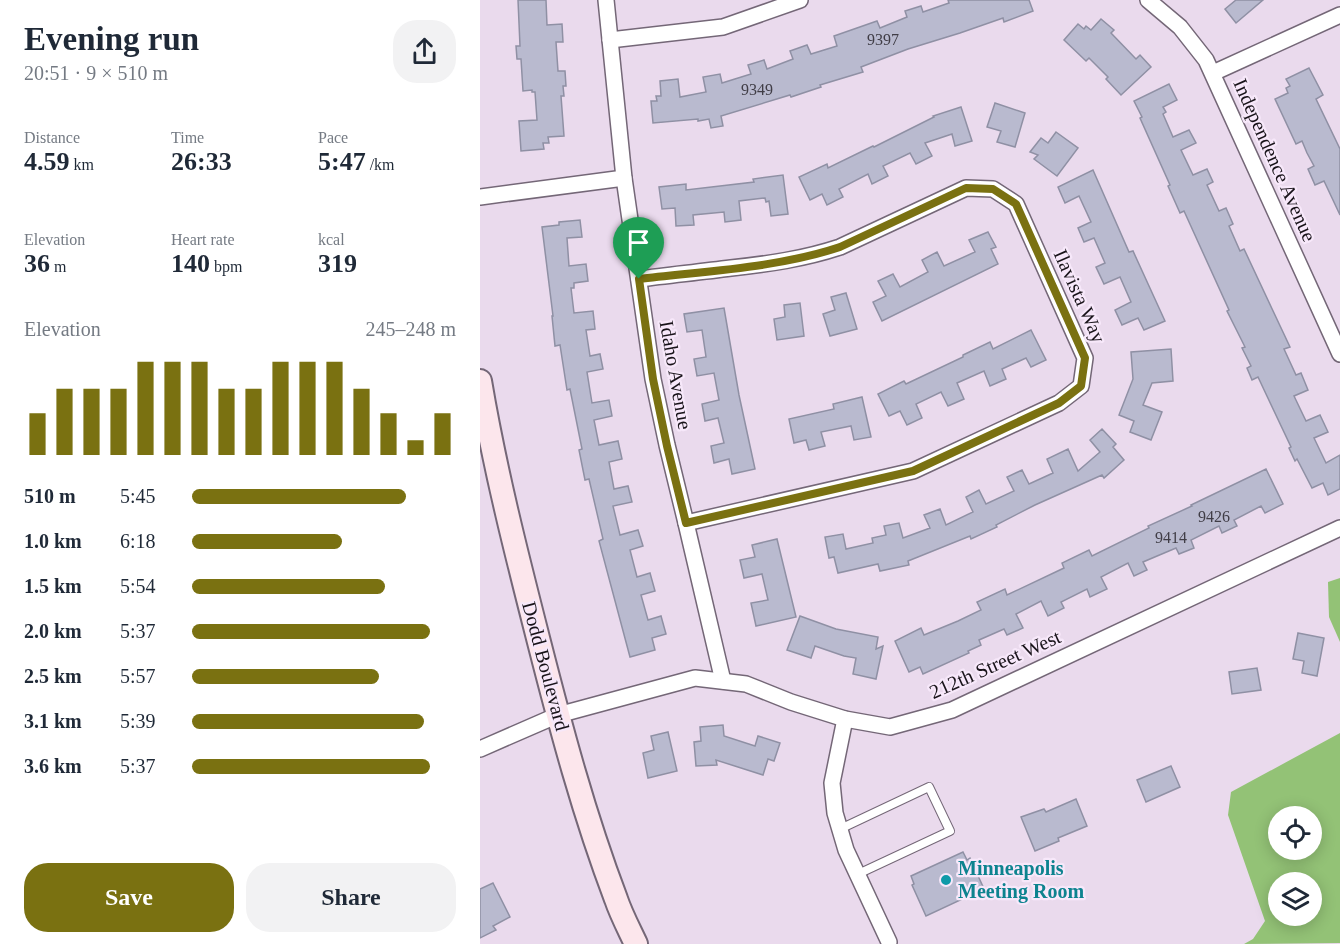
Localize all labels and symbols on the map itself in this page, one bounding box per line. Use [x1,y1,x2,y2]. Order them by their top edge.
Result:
house number: 9397 [867,31,899,48]
street label: Independence Avenue [1228,75,1321,245]
house number: 9349 [741,81,773,98]
pin [613,217,664,279]
street label: Ilavista Way [1049,246,1110,346]
street label: Idaho Avenue [656,319,696,431]
house number: 9426 [1198,508,1230,525]
house number: 9414 [1155,529,1187,546]
street label: Dodd Boulevard [518,599,574,733]
street label: 212th Street West [926,625,1064,703]
place label: Minneapolis Meeting Room [958,857,1084,903]
marker: Minneapolis Meeting Room [939,873,953,887]

